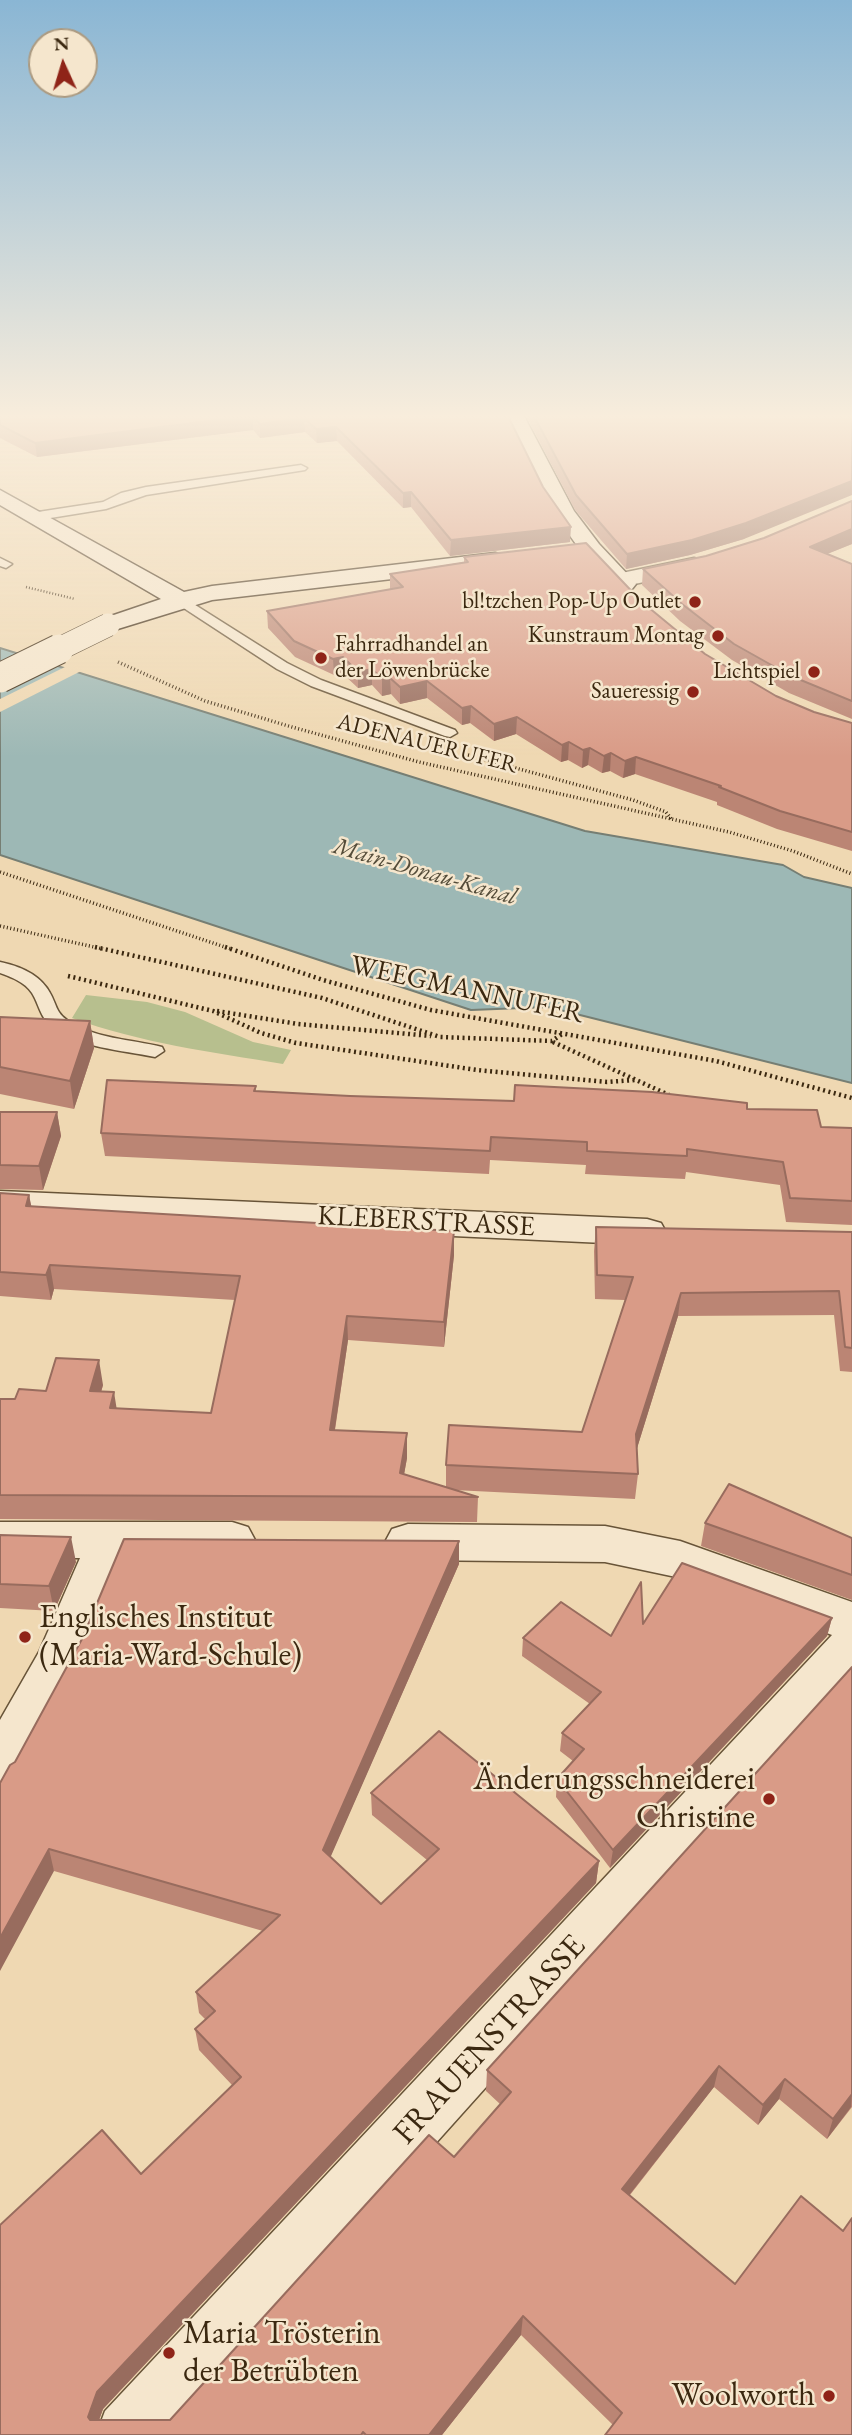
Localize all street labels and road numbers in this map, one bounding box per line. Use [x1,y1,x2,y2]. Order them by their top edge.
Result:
street label: ADENAUERUFER [334,708,520,780]
street label: WEEGMANNUFER [347,949,587,1031]
street label: KLEBERSTRASSE [317,1200,535,1244]
street label: FRAUENSTRASSE [386,1927,594,2153]

